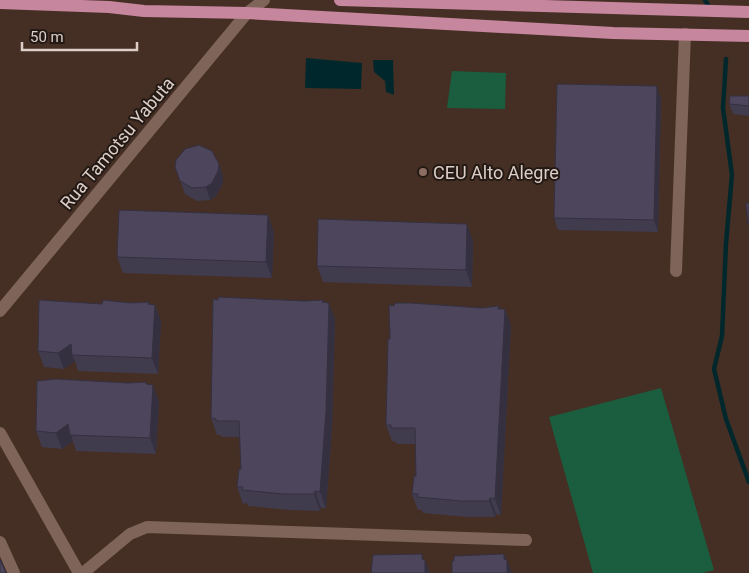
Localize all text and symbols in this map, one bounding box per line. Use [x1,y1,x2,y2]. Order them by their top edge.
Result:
scale bar [22,20,138,52]
text: 50 m [30,28,64,46]
street label: Rua Tamotsu Yabuta [56,73,178,213]
place label: CEU Alto Alegre [433,162,559,183]
marker: CEU Alto Alegre [417,166,429,178]

